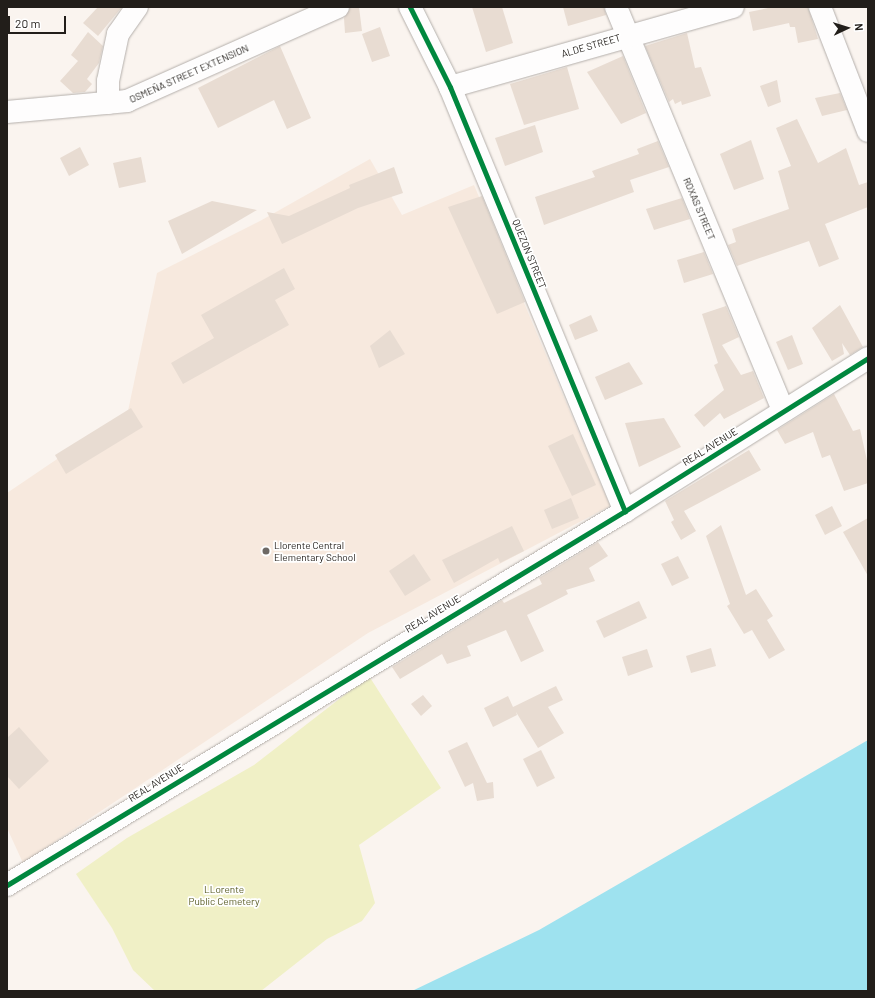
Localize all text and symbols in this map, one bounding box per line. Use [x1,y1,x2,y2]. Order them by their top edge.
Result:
scale bar [10,8,68,34]
north arrow [827,8,867,48]
text: 20 m [15,16,41,30]
text: N [853,23,866,31]
street label: ALDE STREET [560,32,622,60]
street label: OSMEÑA STREET EXTENSION [128,42,250,106]
street label: ROXAS STREET [680,176,718,242]
street label: QUEZON STREET [510,217,548,291]
street label: REAL AVENUE [680,425,740,469]
place label: Llorente Central Elementary School [274,539,355,562]
marker: Llorente Central Elementary School [261,546,271,556]
street label: REAL AVENUE [403,593,463,635]
street label: REAL AVENUE [126,761,186,805]
park label: LLorente Public Cemetery [189,883,259,906]

